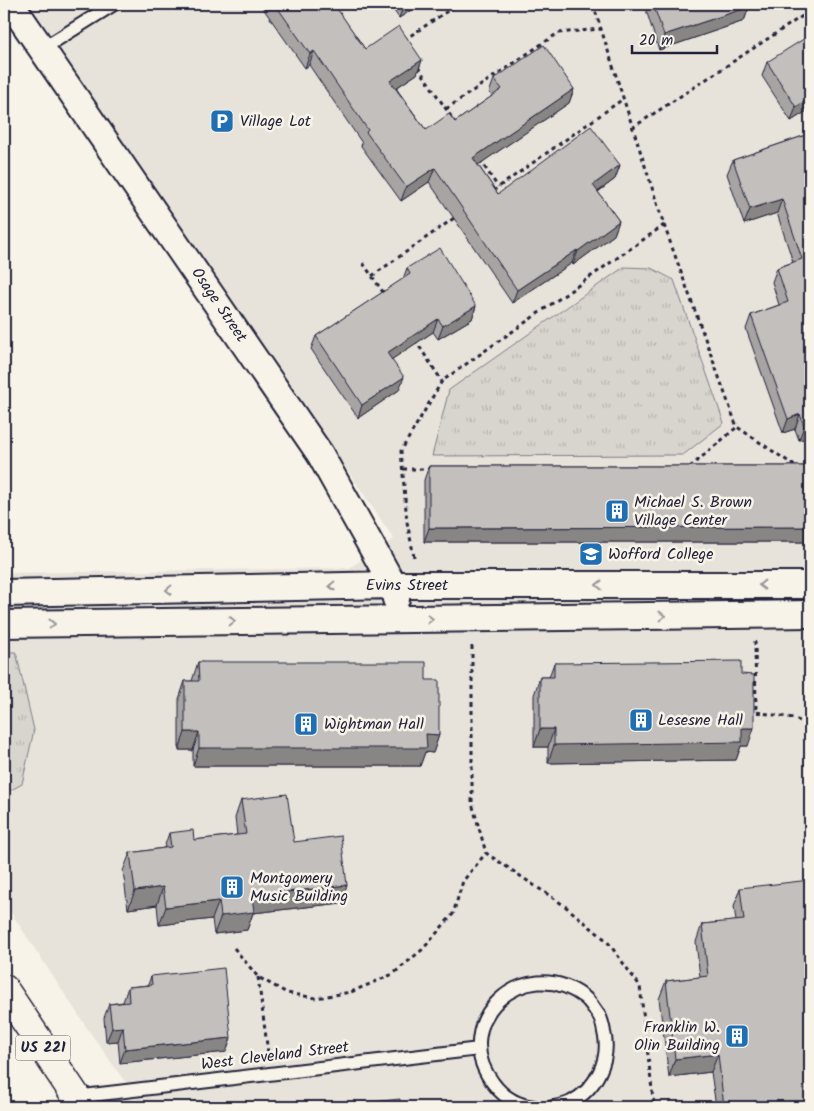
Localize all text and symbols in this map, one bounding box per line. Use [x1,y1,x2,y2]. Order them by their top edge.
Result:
scale bar [632,22,716,54]
text: 20 m [639,29,673,53]
parking icon: Village Lot [209,108,235,134]
place label: Village Lot [240,109,312,134]
street label: Osage Street [185,262,254,348]
place label: Michael S. Brown Village Center [634,490,752,533]
building icon: Michael S. Brown Village Center [604,498,630,524]
school or university icon: Wofford College [578,541,604,567]
place label: Wofford College [608,542,713,567]
street label: Evins Street [366,573,449,598]
one-way arrow [595,580,602,590]
one-way arrow [757,580,765,590]
one-way arrow [327,581,335,591]
one-way arrow [165,584,173,595]
one-way arrow [659,611,667,621]
one-way arrow [426,614,434,624]
one-way arrow [229,616,237,626]
one-way arrow [49,618,57,629]
building icon: Lesesne Hall [628,707,654,733]
place label: Lesesne Hall [658,708,743,733]
building icon: Wightman Hall [293,711,319,737]
place label: Wightman Hall [324,712,424,737]
place label: Montgomery Music Building [250,866,348,909]
building icon: Montgomery Music Building [219,874,245,900]
place label: Franklin W. Olin Building [634,1015,720,1058]
building icon: Franklin W. Olin Building [724,1023,750,1049]
street label: West Cleveland Street [200,1034,351,1077]
road number: US 221 [15,1036,70,1060]

